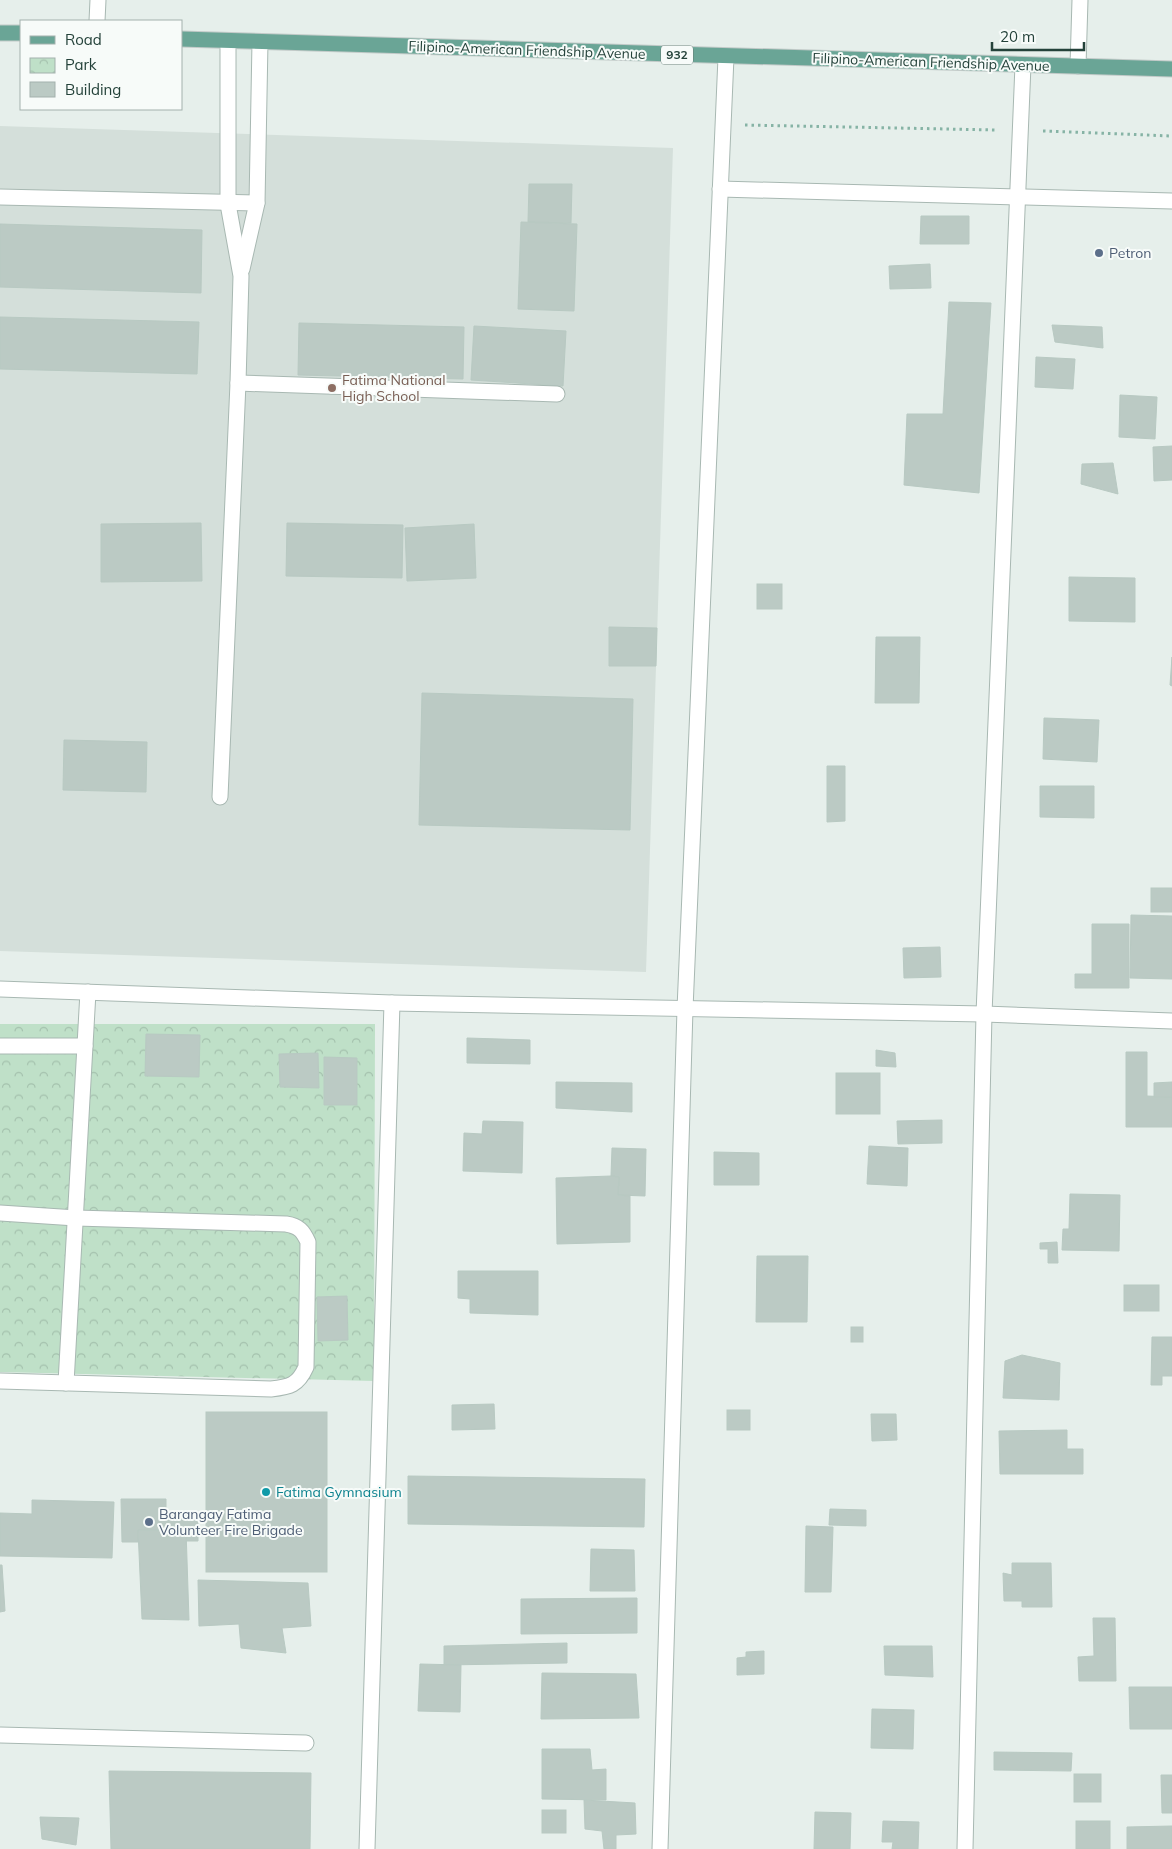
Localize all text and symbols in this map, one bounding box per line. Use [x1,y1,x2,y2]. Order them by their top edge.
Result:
legend [20,20,182,110]
scale bar [992,20,1084,52]
text: 20 m [1000,27,1035,46]
text: Road [65,30,102,49]
street label: Filipino-American Friendship Avenue [408,37,646,63]
road number: 932 [661,46,693,64]
street label: Filipino-American Friendship Avenue [812,49,1050,75]
text: Park [65,55,97,74]
text: Building [65,80,121,99]
place label: Petron [1109,244,1152,262]
marker: Petron [1093,247,1105,259]
place label: Fatima National High School [342,371,446,405]
marker: Fatima National High School [326,382,338,394]
place label: Fatima Gymnasium [276,1483,402,1501]
marker: Fatima Gymnasium [260,1486,272,1498]
place label: Barangay Fatima Volunteer Fire Brigade [159,1505,303,1539]
marker: Barangay Fatima Volunteer Fire Brigade [143,1516,155,1528]

